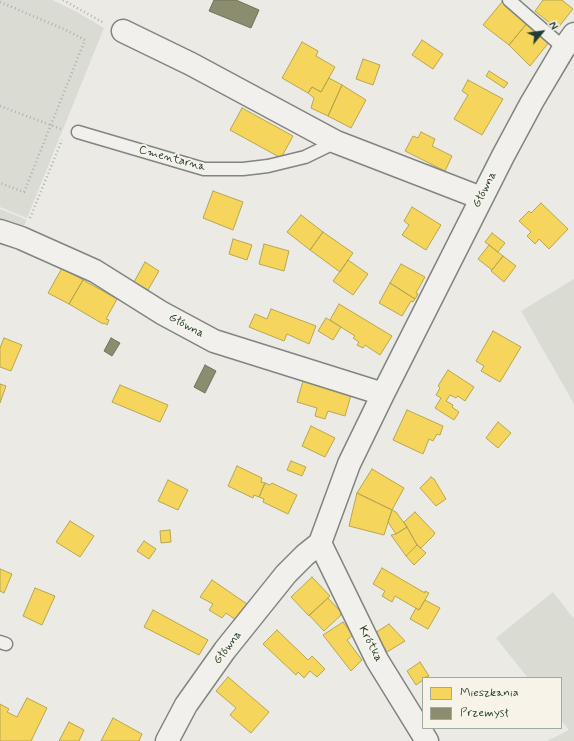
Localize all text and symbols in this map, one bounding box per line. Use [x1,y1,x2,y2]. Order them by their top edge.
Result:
north arrow [522,12,562,52]
text: N [545,20,560,33]
street label: Cmentarna [137,143,207,175]
street label: Główna [470,170,500,210]
street label: Główna [166,311,206,341]
street label: Krótka [355,624,385,664]
street label: Główna [211,628,245,668]
legend [422,677,562,729]
text: Mieszkania [460,685,519,701]
text: Przemysł [460,705,509,721]

